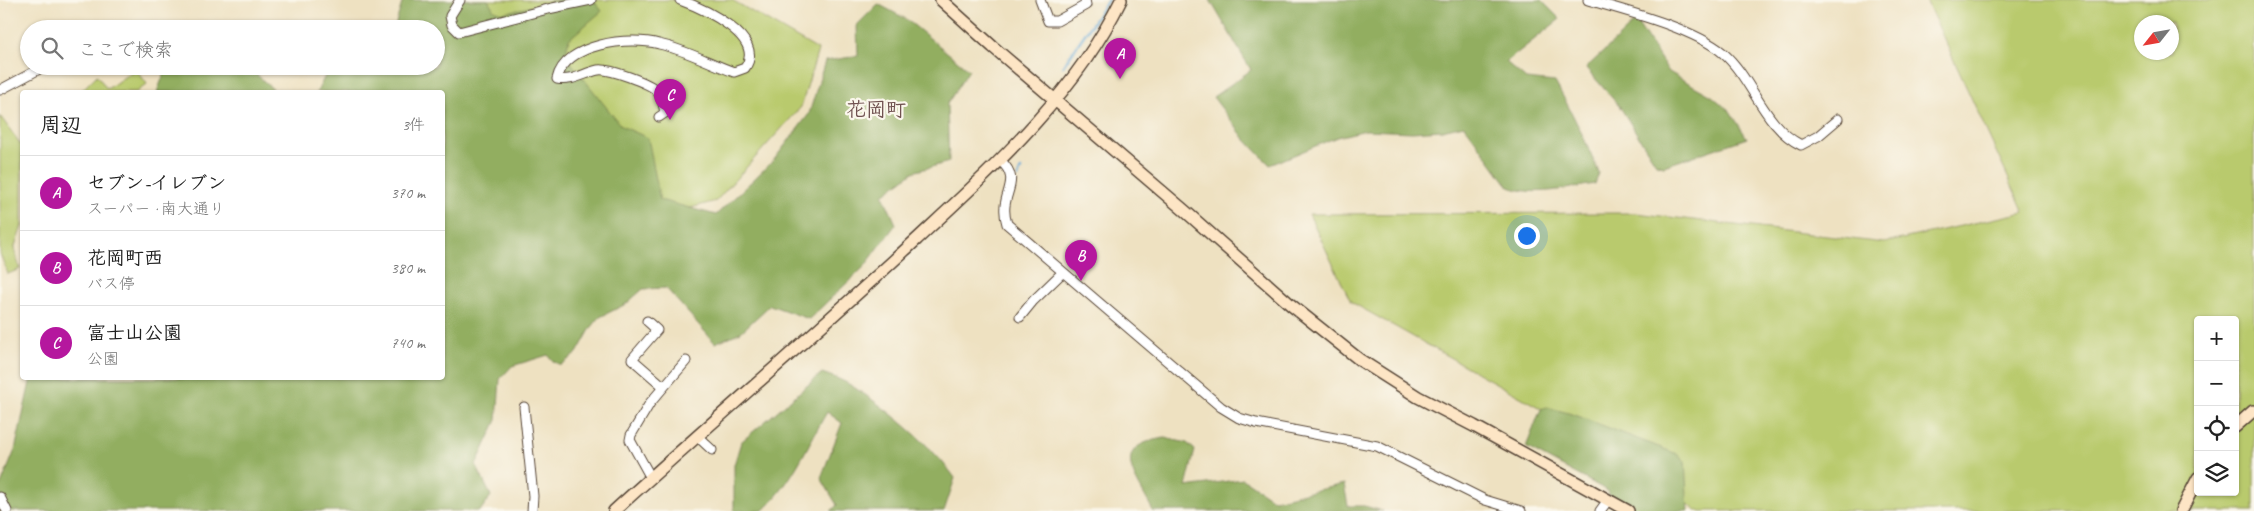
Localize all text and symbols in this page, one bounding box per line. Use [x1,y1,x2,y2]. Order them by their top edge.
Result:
north arrow [2134,15,2179,60]
search box [20,20,445,75]
icon: search [38,34,66,62]
text: ここで検索 [78,38,173,62]
pin: A [1104,38,1136,79]
pin: C [654,79,686,120]
district label: 花岡町 [846,97,906,122]
text: 周辺 [40,112,82,138]
text: 3件 [402,115,425,135]
text: セブン-イレブン [87,171,226,195]
text: A [52,183,60,203]
text: 370 m [391,183,425,203]
text: スーパー · 南大通り [87,199,225,219]
your location [1514,223,1540,249]
pin: B [1065,240,1097,281]
text: 花岡町西 [87,246,163,270]
text: B [52,258,60,278]
text: 380 m [391,258,425,278]
text: バス停 [87,274,135,294]
map controls [2194,316,2239,496]
button: + [2194,316,2239,361]
text: 富士山公園 [87,321,182,345]
text: C [52,333,60,353]
text: 740 m [391,333,425,353]
text: 公園 [87,349,119,369]
button: − [2194,361,2239,406]
button: locate [2194,406,2239,451]
button: layers [2194,451,2239,496]

